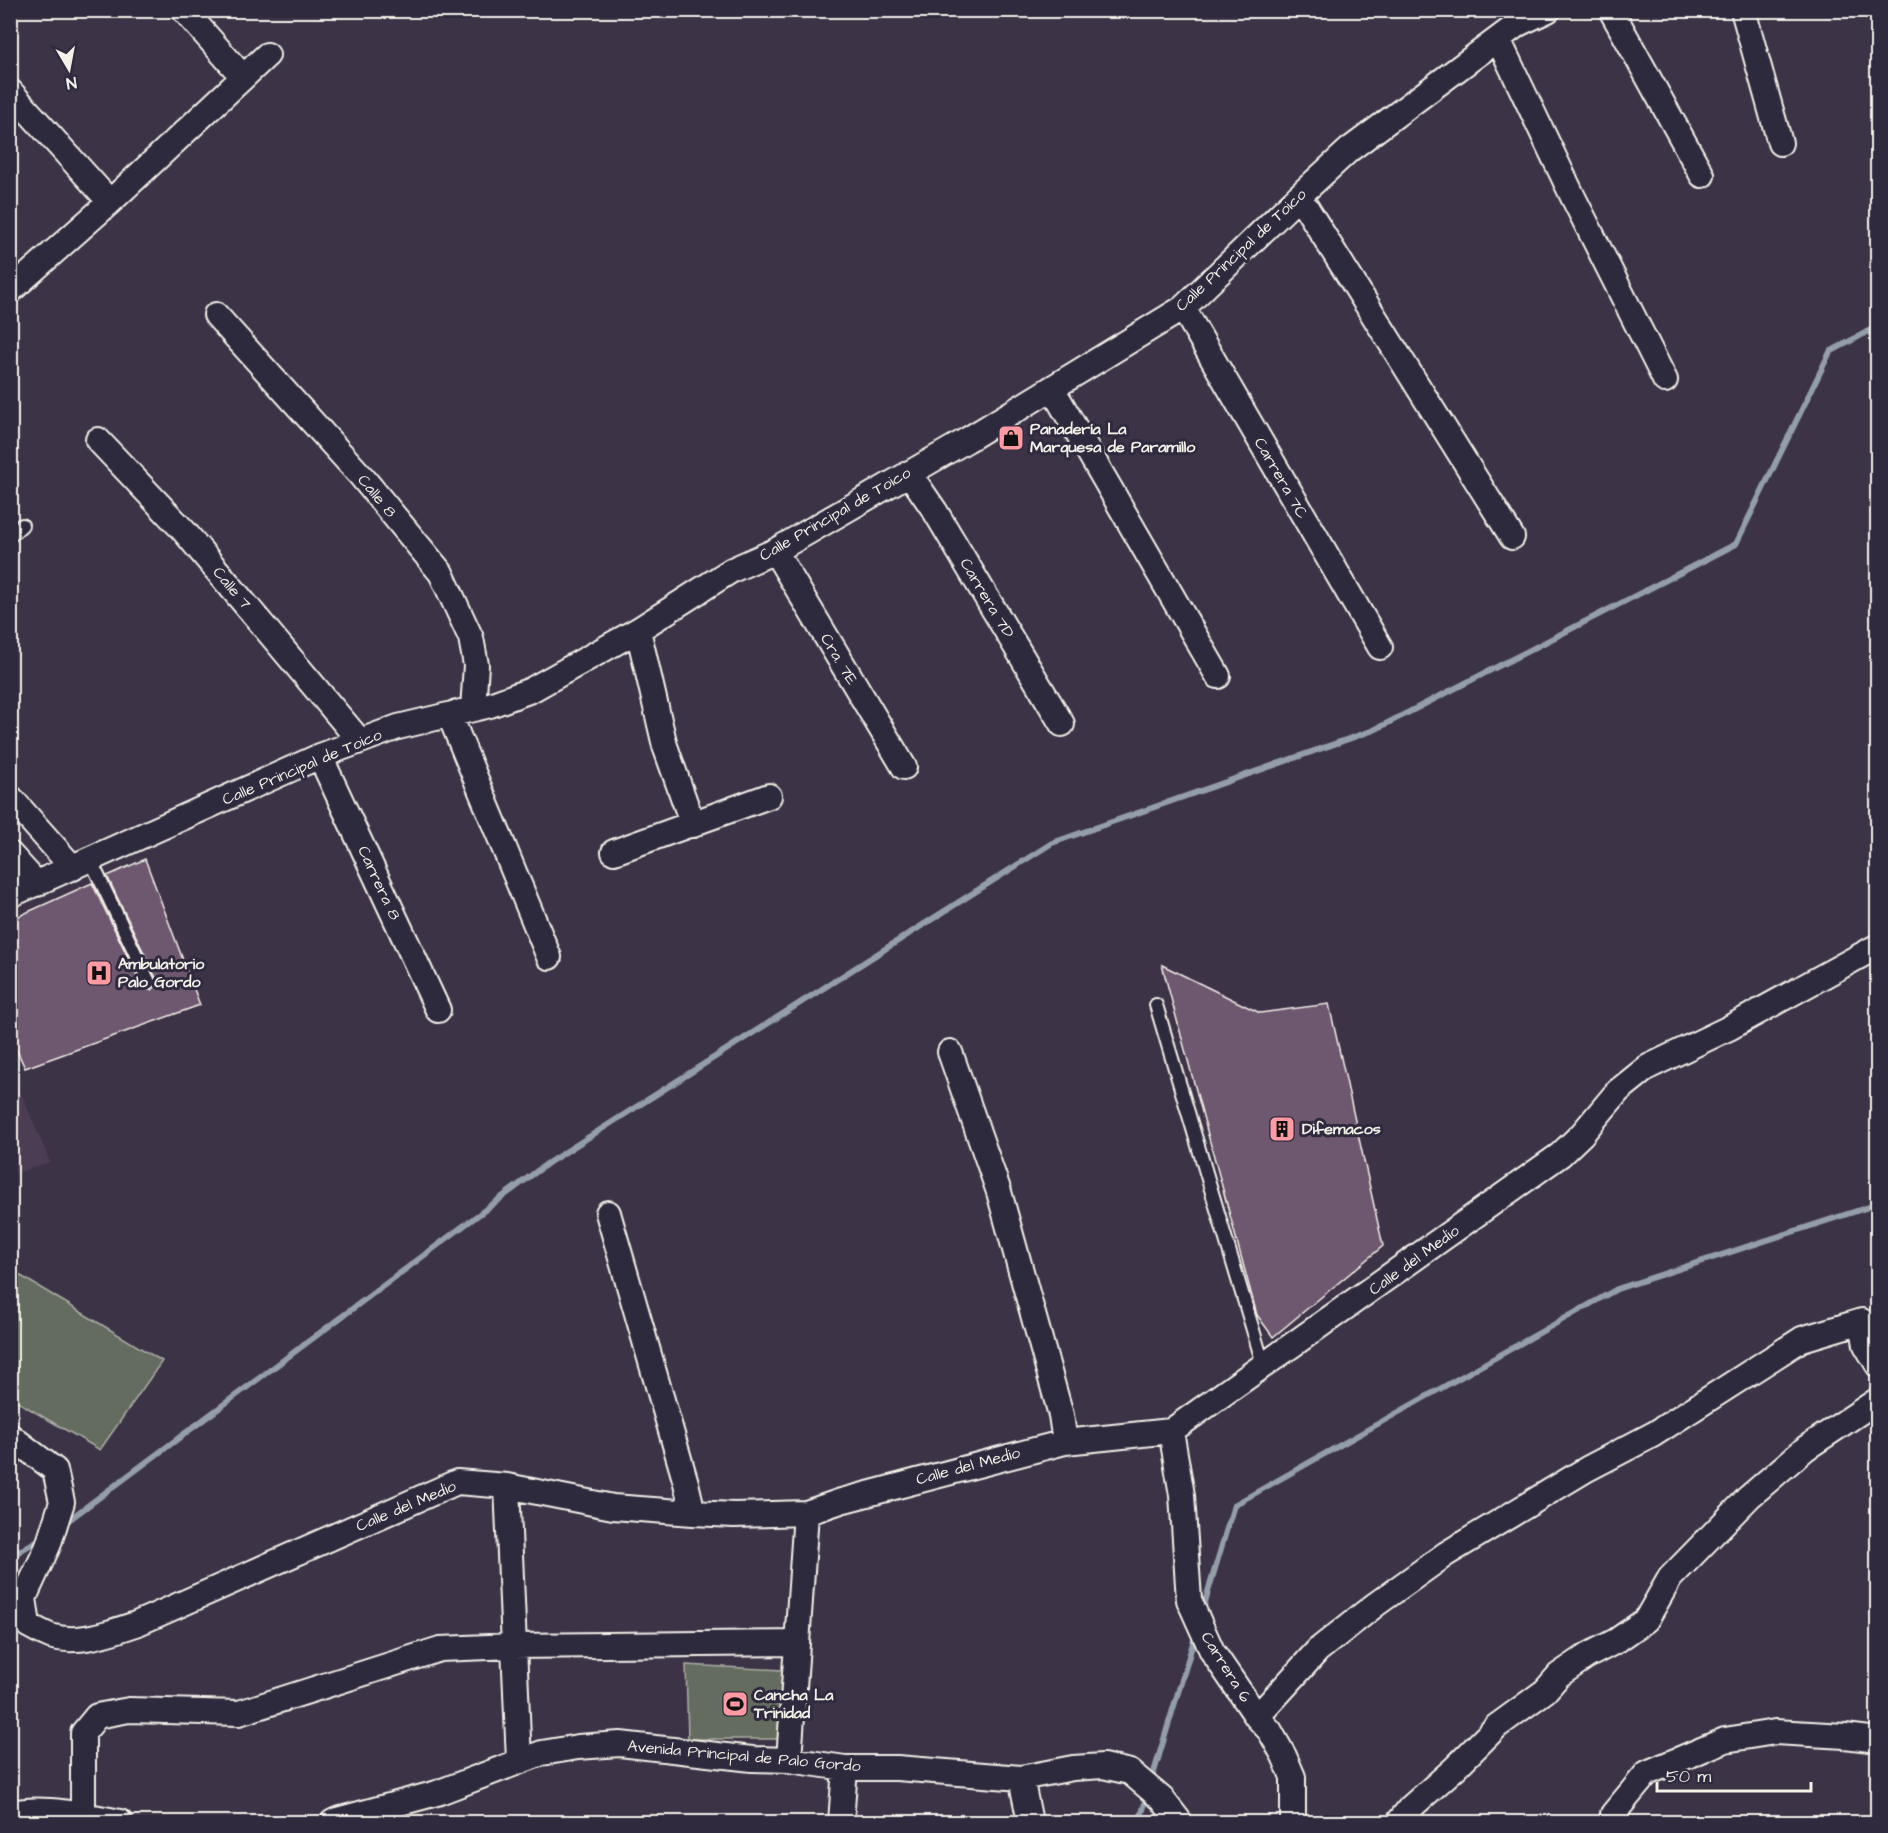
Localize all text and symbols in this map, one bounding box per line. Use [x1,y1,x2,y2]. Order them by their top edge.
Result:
north arrow [39,39,99,99]
text: N [65,71,78,94]
street label: Calle Principal de Toico [1171,184,1311,316]
place label: Panadería La Marquesa de Paramillo [1030,418,1196,458]
shop icon: Panadería La Marquesa de Paramillo [996,423,1026,453]
street label: Carrera 7C [1249,433,1313,523]
street label: Calle Principal de Toico [755,462,915,566]
street label: Calle 8 [353,470,401,522]
street label: Carrera 7D [955,554,1019,642]
street label: Calle 7 [208,562,256,614]
street label: Cra. 7E [815,629,863,689]
street label: Calle Principal de Toico [219,723,385,811]
street label: Carrera 8 [352,842,406,924]
place label: Ambulatorio Palo Gordo [118,953,205,993]
hospital icon: Ambulatorio Palo Gordo [84,958,114,988]
building icon: Difemacos [1267,1114,1297,1144]
place label: Difemacos [1302,1118,1381,1140]
street label: Calle del Medio [1364,1220,1464,1300]
street label: Calle del Medio [914,1442,1022,1490]
street label: Calle del Medio [353,1475,459,1537]
street label: Carrera 6 [1196,1628,1256,1706]
place label: Cancha La Trinidad [753,1684,834,1724]
sports icon: Cancha La Trinidad [720,1689,750,1719]
street label: Avenida Principal de Palo Gordo [626,1735,862,1777]
scale bar [1657,1755,1812,1793]
text: 50 m [1666,1764,1711,1789]

